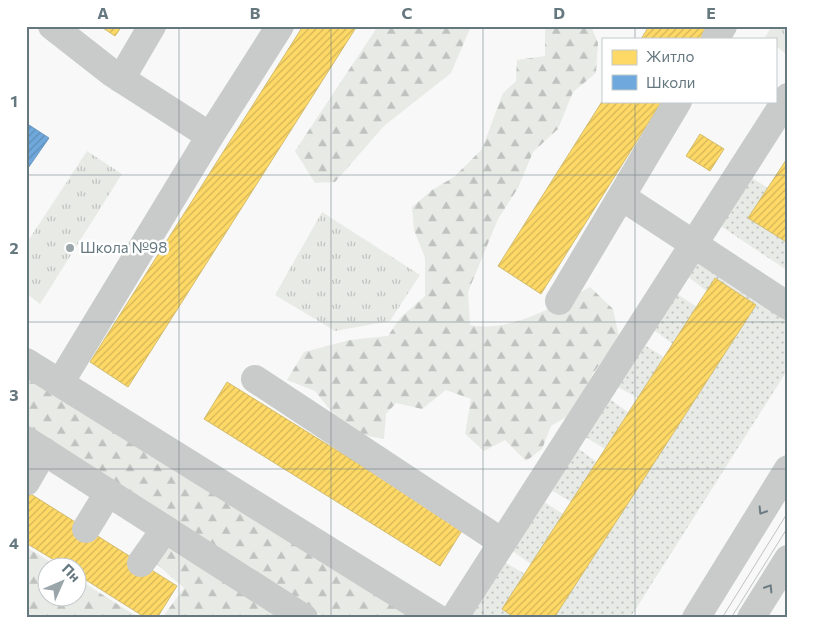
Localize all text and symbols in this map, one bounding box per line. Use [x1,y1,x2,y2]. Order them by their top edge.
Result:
text: A [97,3,109,22]
text: B [250,3,261,22]
text: C [402,3,413,22]
text: D [553,3,565,22]
text: E [706,3,716,22]
legend [602,38,776,102]
text: Житло [646,47,694,65]
text: Школи [646,73,695,91]
text: 1 [10,91,18,110]
text: 2 [9,238,19,257]
place label: Школа №98 [80,238,167,256]
marker: Школа №98 [64,242,76,254]
text: 3 [9,385,19,404]
one-way arrow [759,505,769,514]
text: 4 [9,533,19,552]
north arrow [38,556,88,606]
text: Пн [59,560,84,585]
one-way arrow [763,585,773,594]

